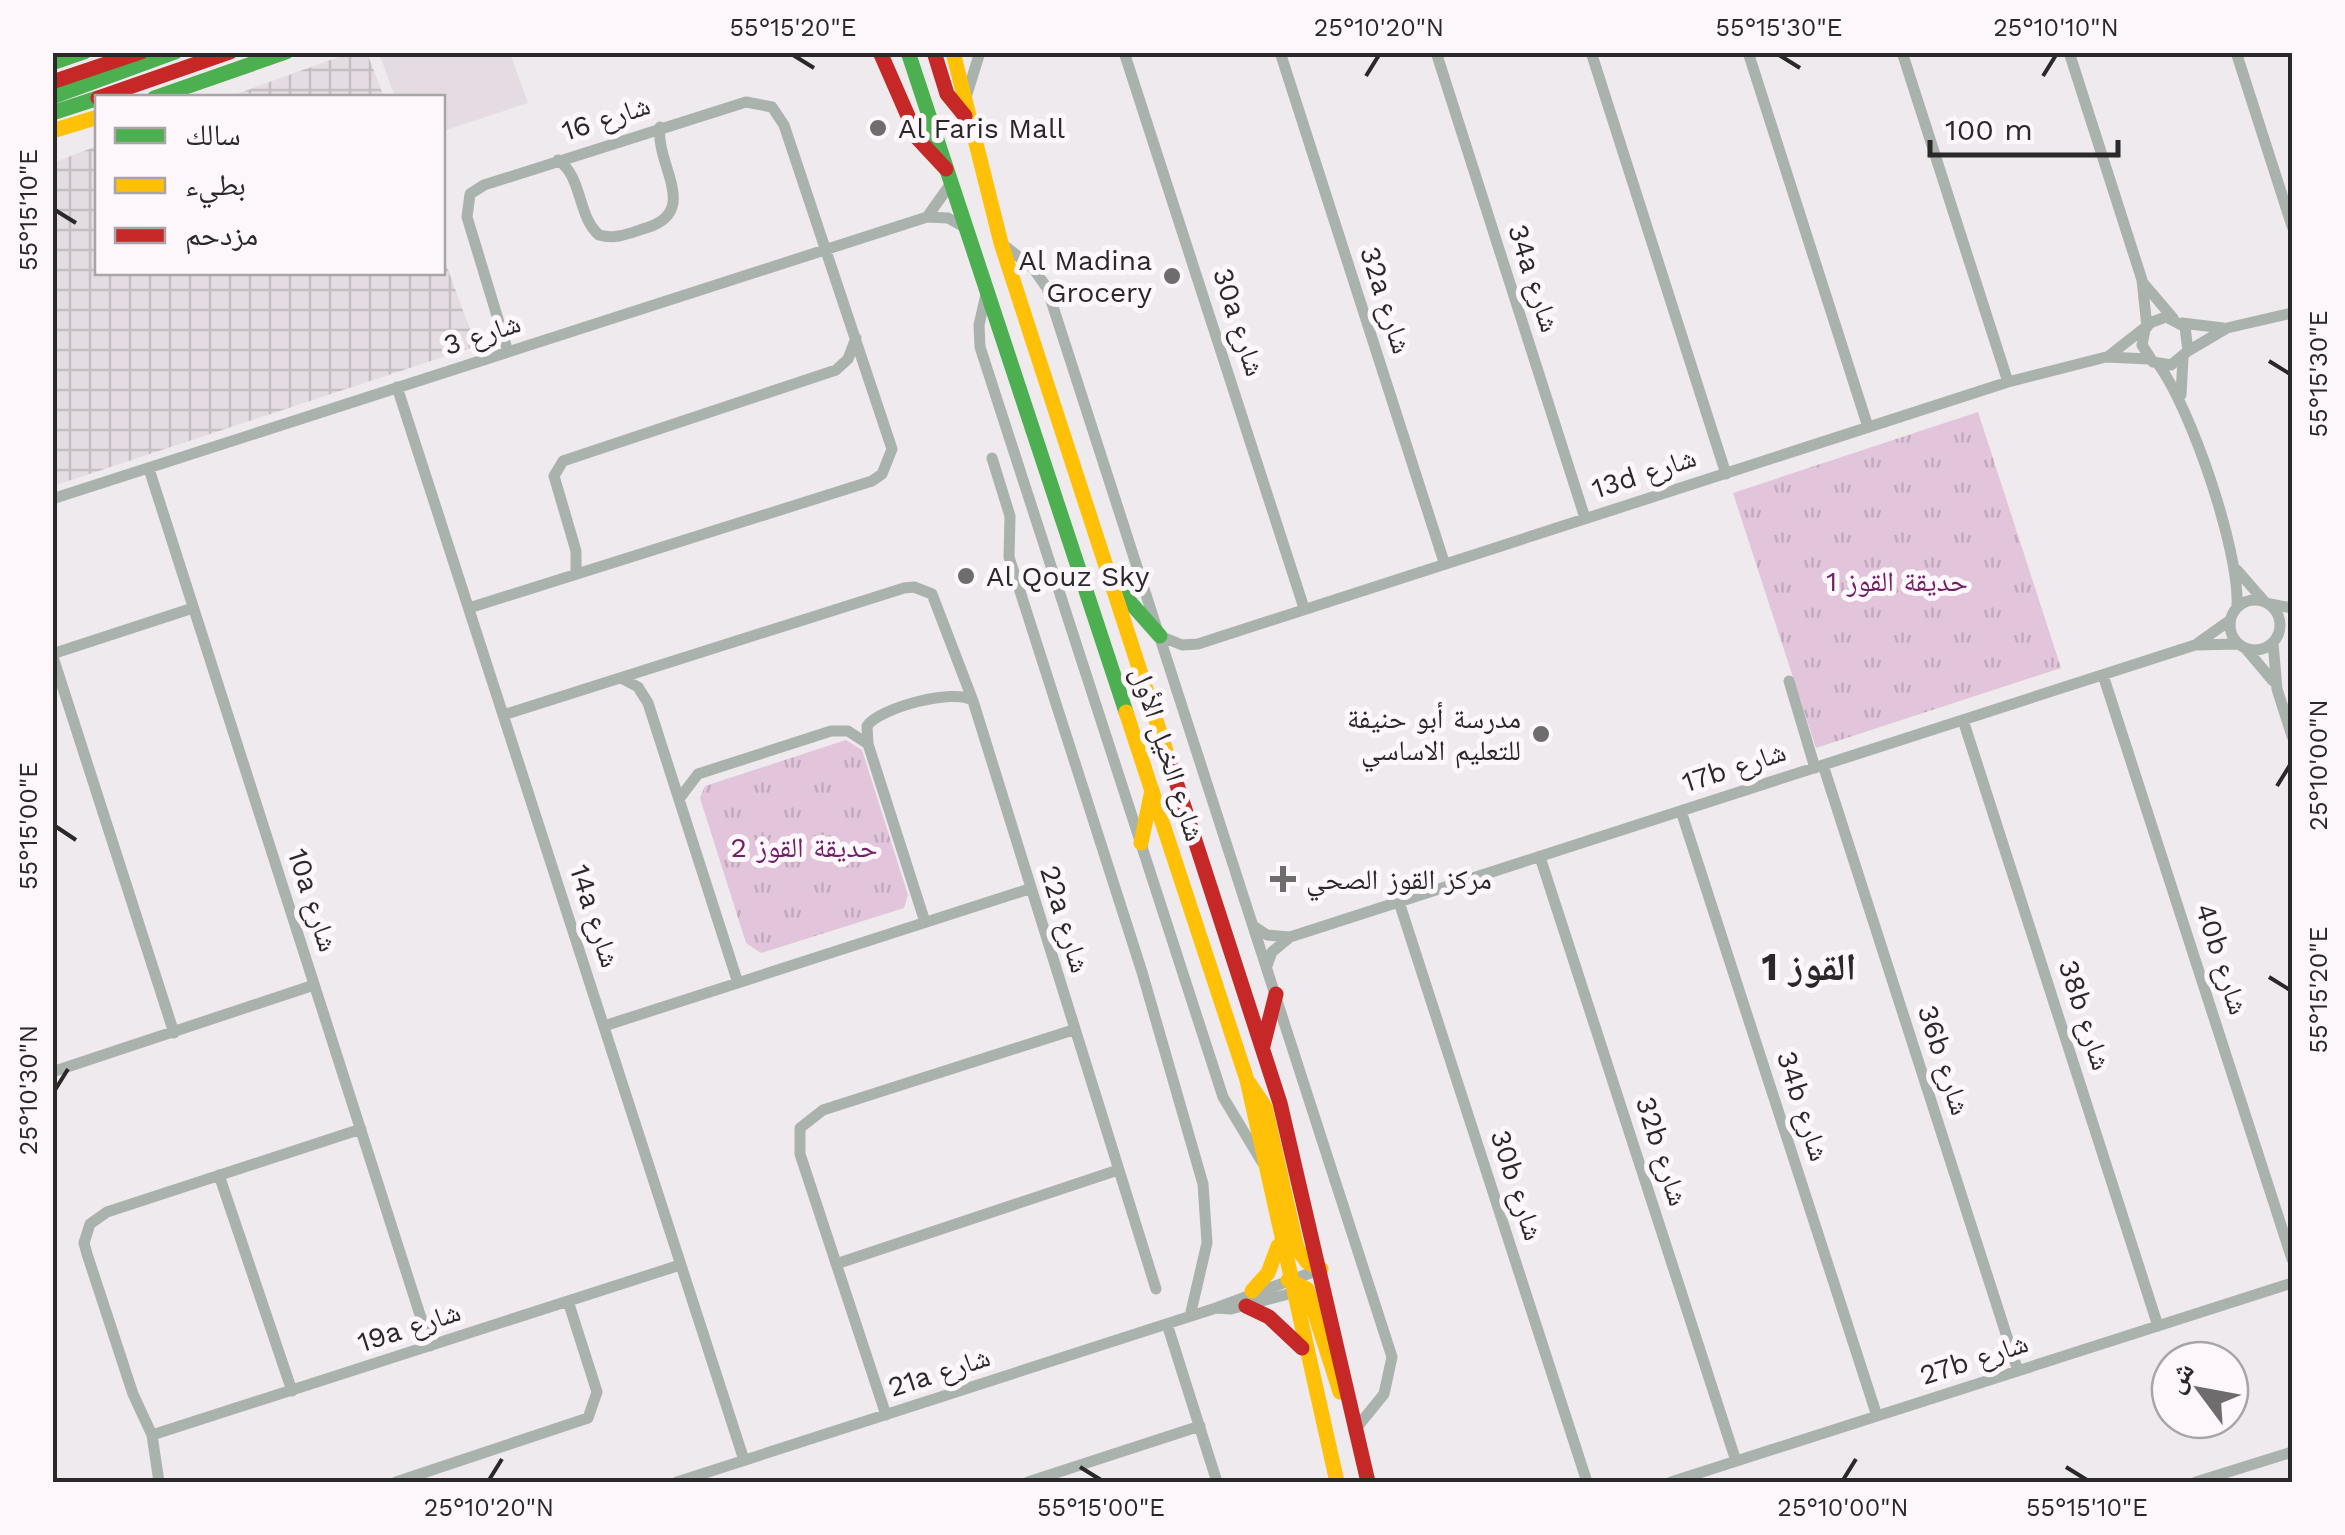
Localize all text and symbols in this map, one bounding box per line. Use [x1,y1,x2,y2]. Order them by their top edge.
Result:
text: 55°15'20"E [730,13,856,42]
text: 25°10'20"N [1314,13,1444,42]
text: 55°15'30"E [1716,13,1842,42]
text: 25°10'10"N [1993,13,2119,42]
street label: شارع 16 [558,88,655,149]
legend [95,95,445,275]
scale bar [1930,95,2118,157]
place label: Al Faris Mall [898,112,1065,145]
text: 100 m [1945,112,2033,147]
text: سالك [185,117,241,152]
marker: Al Faris Mall [867,117,889,139]
text: 55°15'10"E [14,149,43,271]
text: بطيء [185,167,246,209]
text: مزدحم [185,217,258,255]
street label: 34a شارع [1500,220,1567,336]
street label: 32a شارع [1352,242,1419,358]
place label: Al Madina Grocery [1019,244,1153,309]
street label: 30a شارع [1205,264,1272,381]
marker: Al Madina Grocery [1161,265,1183,287]
street label: شارع 3 [439,306,525,363]
text: 55°15'30"E [2304,311,2333,437]
street label: 13d شارع [1588,441,1701,506]
place label: Al Qouz Sky [986,560,1150,593]
marker: Al Qouz Sky [955,565,977,587]
park label: حديقة القوز 1 [1826,565,1968,598]
street label: شارع الخيل الأول [1123,663,1212,846]
text: 25°10'00"N [2304,699,2333,831]
place label: مدرسة أبو حنيفة للتعليم الاساسي [1347,701,1521,773]
marker: مدرسة أبو حنيفة للتعليم الاساسي [1530,723,1552,745]
street label: 17b شارع [1678,735,1790,800]
text: 55°15'00"E [14,762,43,890]
park label: حديقة القوز 2 [731,831,877,864]
street label: 10a شارع [280,844,345,956]
street label: 14a شارع [562,860,627,972]
street label: 22a شارع [1032,861,1097,977]
place label: مركز القوز الصحي [1306,863,1492,902]
marker: مركز القوز الصحي [1270,866,1296,892]
street label: 40b شارع [2188,899,2255,1019]
text: 55°15'20"E [2304,927,2333,1053]
district label: القوز 1 [1762,945,1856,989]
street label: 38b شارع [2051,956,2118,1075]
street label: 36b شارع [1910,1001,1977,1119]
text: 25°10'30"N [14,1025,43,1155]
street label: 34b شارع [1769,1047,1836,1166]
street label: 32b شارع [1628,1092,1695,1210]
street label: 30b شارع [1483,1126,1550,1245]
street label: 19a شارع [353,1295,465,1360]
street label: 27b شارع [1916,1326,2033,1393]
street label: 21a شارع [884,1340,994,1405]
north arrow [2150,1340,2250,1440]
text: ش [2157,1356,2201,1398]
text: 25°10'20"N [424,1493,554,1522]
text: 55°15'00"E [1037,1493,1165,1522]
text: 25°10'00"N [1777,1493,1909,1522]
text: 55°15'10"E [2026,1493,2148,1522]

